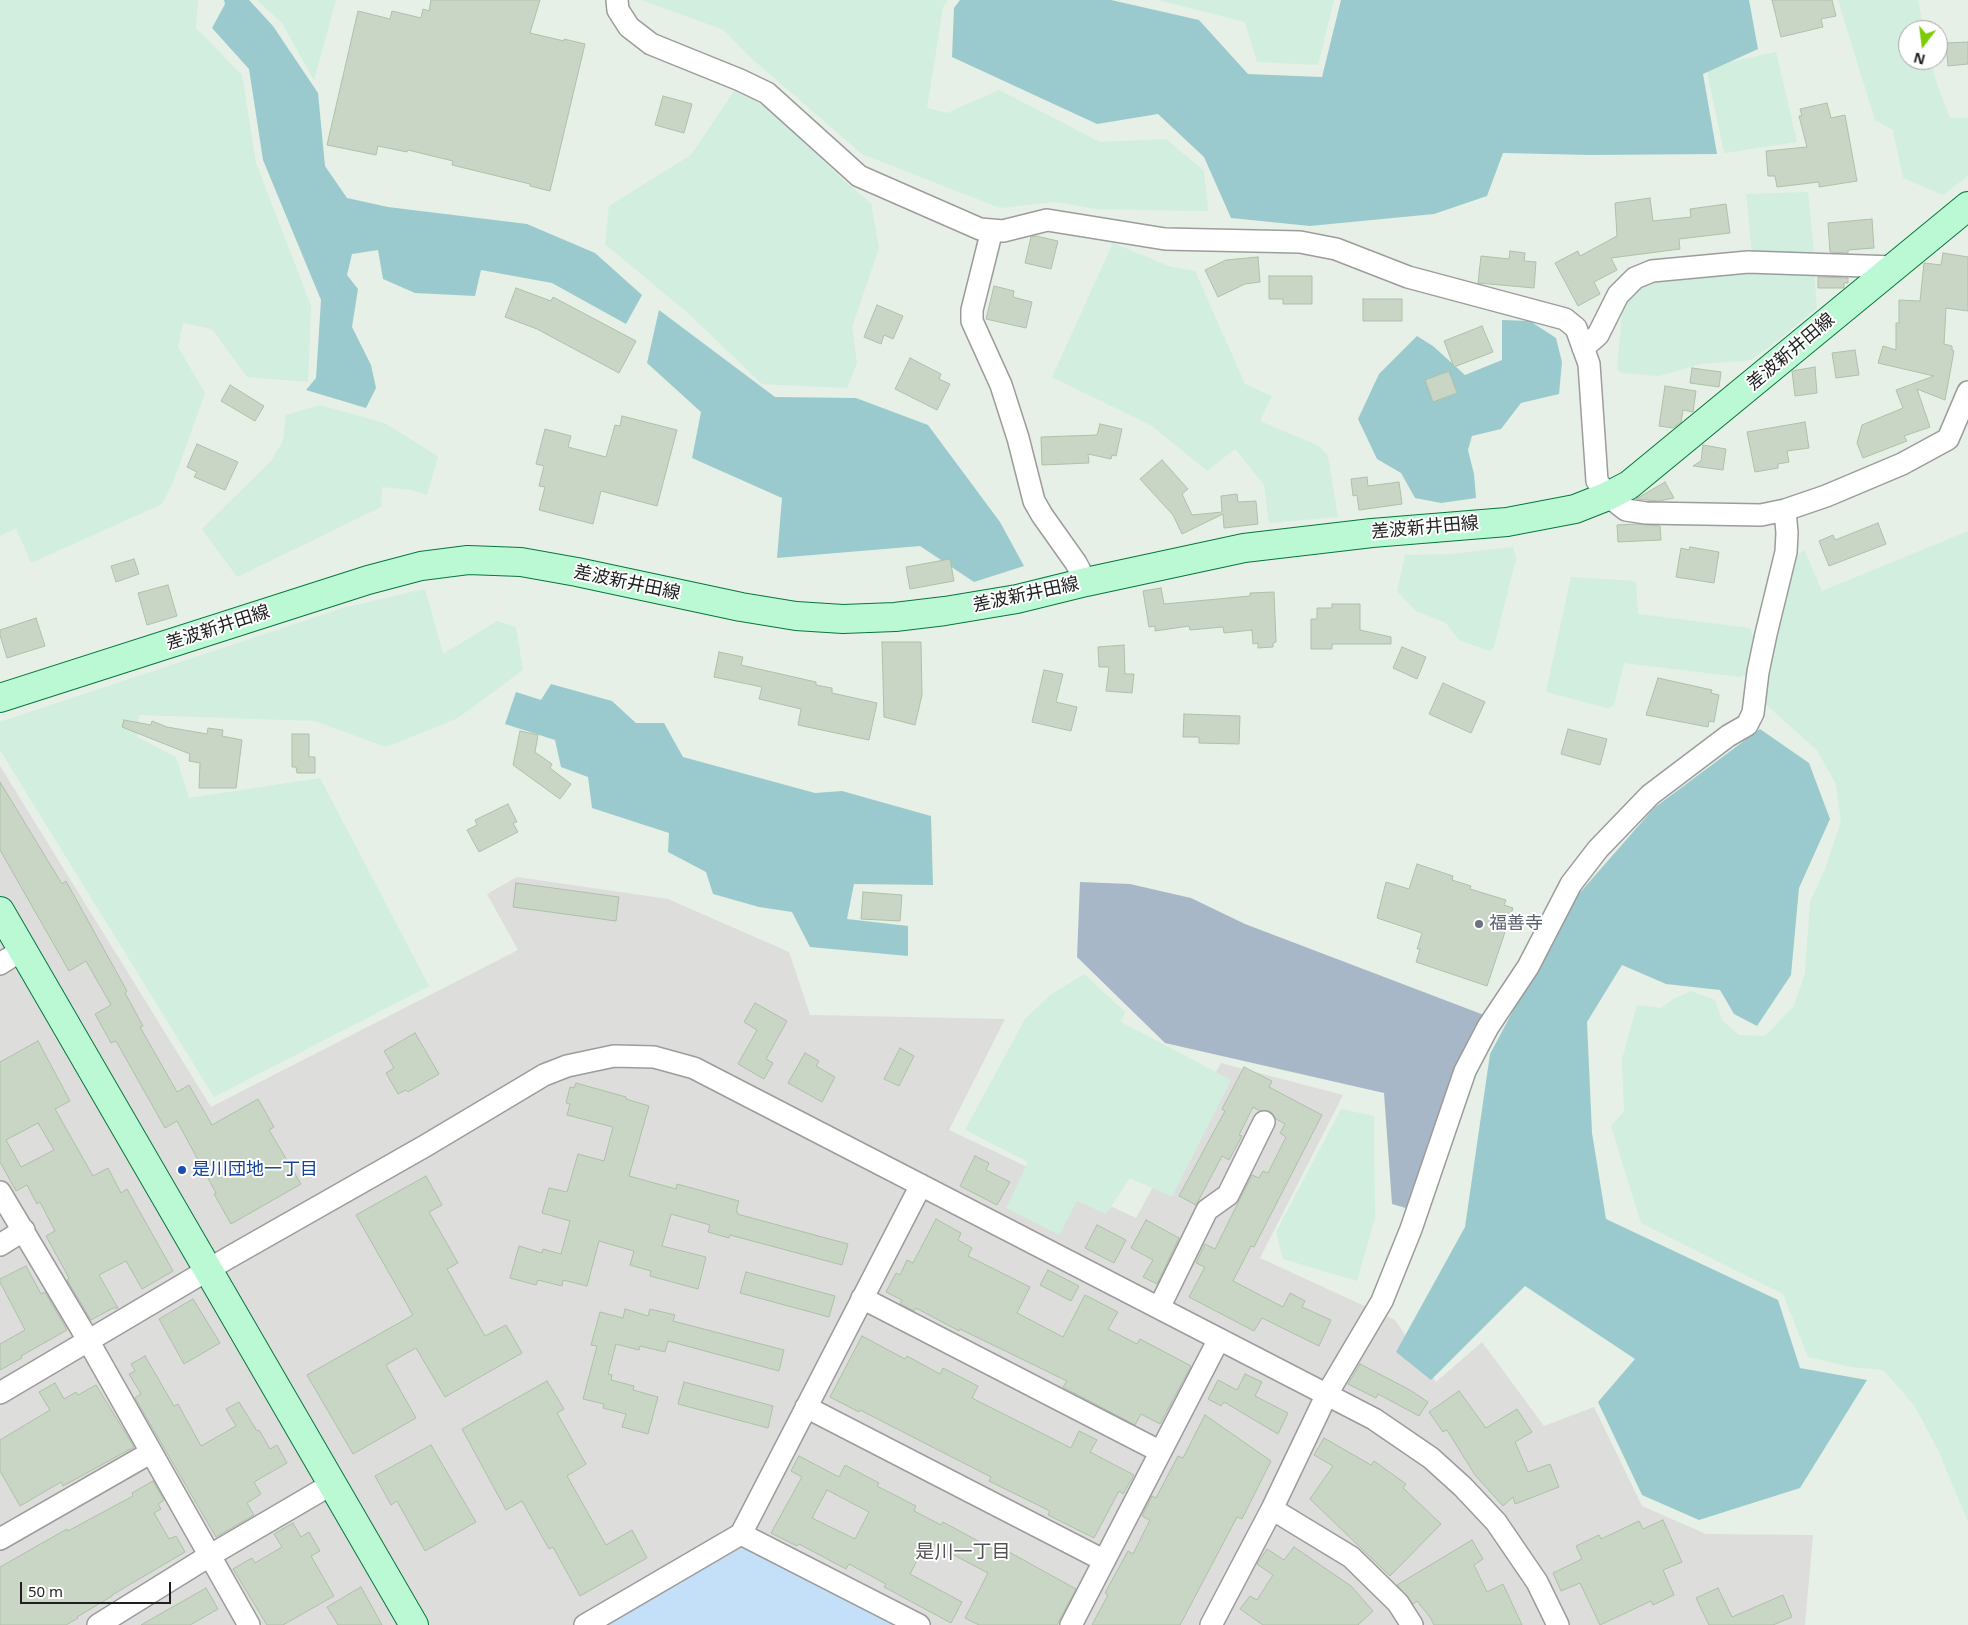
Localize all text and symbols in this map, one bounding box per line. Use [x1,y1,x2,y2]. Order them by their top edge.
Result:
north arrow [1898,20,1948,70]
text: N [1911,48,1927,70]
street label: 差波新井田線 [1743,309,1839,395]
street label: 差波新井田線 [1370,513,1480,543]
street label: 差波新井田線 [572,561,682,605]
street label: 差波新井田線 [971,573,1081,617]
street label: 差波新井田線 [163,601,273,655]
place label: 福善寺 [1489,913,1543,935]
marker: 福善寺 [1473,918,1485,930]
place label: 是川団地一丁目 [192,1159,318,1181]
marker: 是川団地一丁目 [176,1164,188,1176]
district label: 是川一丁目 [916,1542,1010,1564]
scale bar [22,1572,174,1604]
text: 50 m [28,1581,63,1601]

